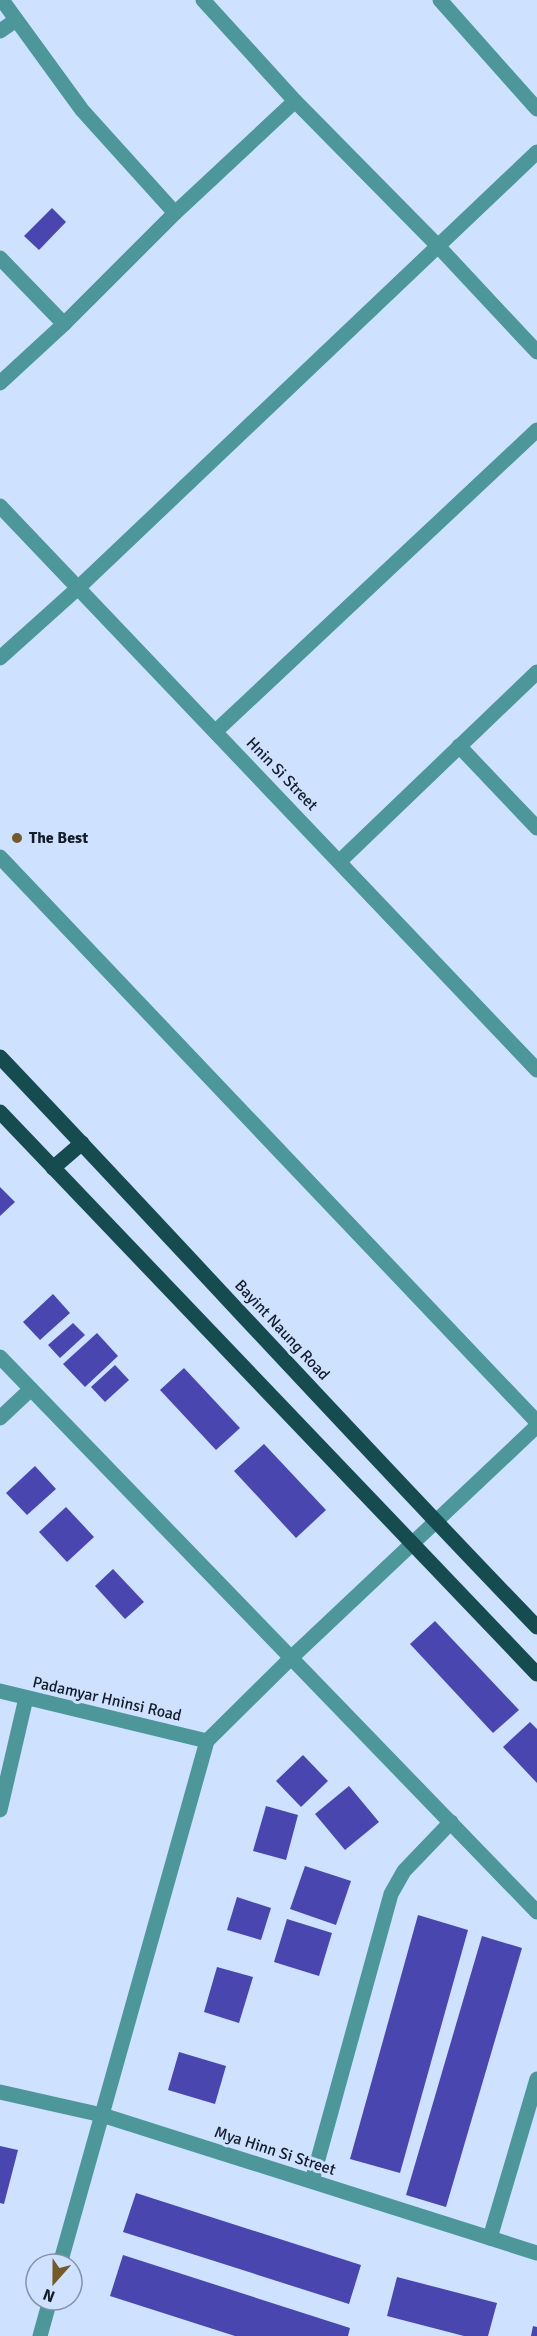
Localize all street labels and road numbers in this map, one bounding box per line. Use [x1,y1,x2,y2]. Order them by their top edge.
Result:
street label: Hnin Si Street [242,733,322,815]
street label: Bayint Naung Road [230,1276,334,1384]
street label: Padamyar Hninsi Road [31,1672,183,1726]
street label: Mya Hinn Si Street [212,2122,339,2180]

